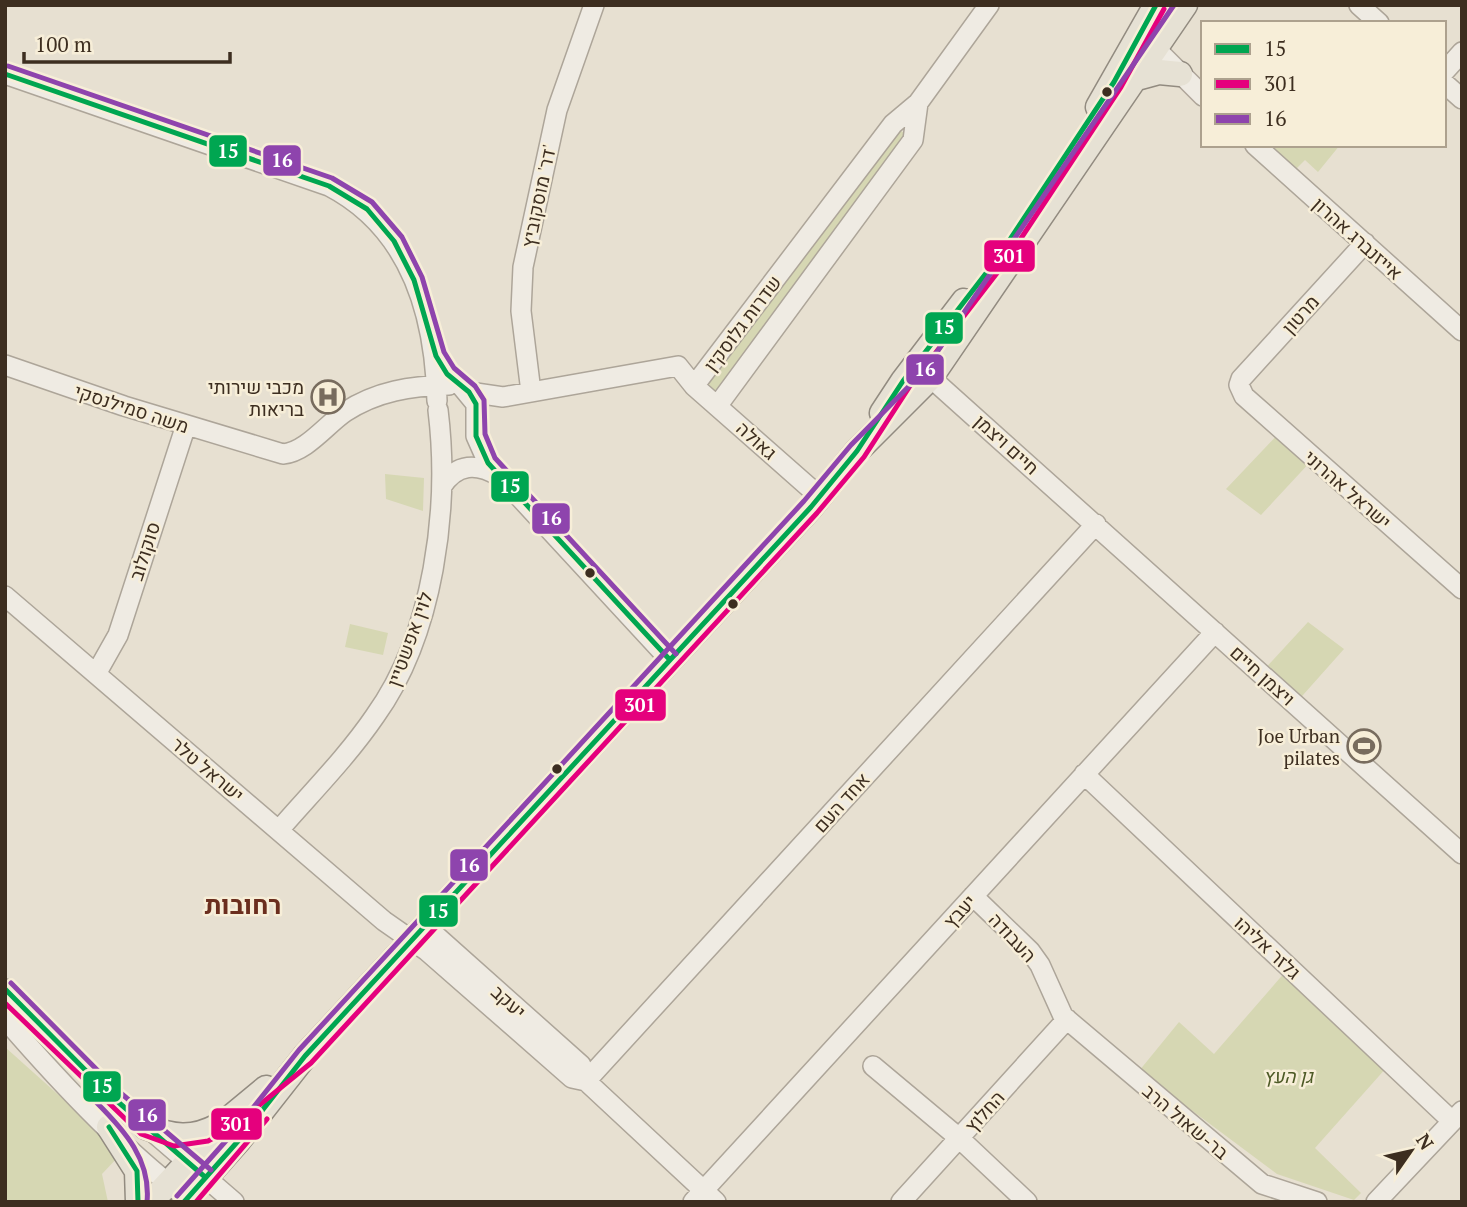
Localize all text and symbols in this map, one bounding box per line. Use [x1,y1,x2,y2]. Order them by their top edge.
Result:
scale bar [24,21,231,65]
legend [1201,21,1446,147]
text: 100 m [35,30,92,58]
text: 15 [1264,34,1286,62]
text: 301 [1264,69,1298,97]
unlabelled marker [1100,85,1114,99]
text: 16 [1264,104,1286,132]
line badge: 15 [208,134,248,168]
text: 15 [217,138,239,163]
street label: דר' מוסקוביץ' [515,142,561,250]
line badge: 16 [262,144,302,177]
text: 16 [271,147,293,172]
street label: אייזנברג אהרון [1308,191,1408,285]
line badge: 301 [983,239,1036,273]
text: 301 [993,243,1025,268]
street label: שדרות גלוסקין [698,270,786,376]
street label: מרטון [1276,289,1324,339]
line badge: 15 [924,311,964,345]
text: 15 [933,314,955,339]
line badge: 16 [905,353,945,386]
text: 16 [914,356,936,381]
place label: מכבי שירותי בריאות [208,374,304,421]
street label: משה סמילנסקי [71,378,193,438]
hospital icon: מכבי שירותי בריאות [309,378,347,416]
street label: חיים ויצמן [969,408,1045,480]
street label: גאולה [732,415,782,465]
street label: ישראל אהרוני [1299,444,1397,534]
line badge: 15 [490,470,530,503]
text: 15 [499,473,521,498]
line badge: 16 [531,502,571,535]
text: 16 [540,505,562,530]
street label: סוקולוב [123,518,165,584]
unlabelled marker [583,566,597,580]
street label: לוין אפשטיין [380,588,438,690]
unlabelled marker [726,597,740,611]
street label: ויצמן חיים [1225,639,1301,711]
line badge: 301 [614,688,667,722]
text: 301 [624,692,656,717]
place label: Joe Urban pilates [1258,723,1340,770]
sports icon: Joe Urban pilates [1345,727,1383,765]
street label: ישראל טלר [166,731,250,807]
unlabelled marker [550,762,564,776]
street label: אחד העם [807,767,875,837]
line badge: 16 [449,848,489,882]
text: 16 [458,852,480,877]
district label: רחובות [205,887,281,921]
street label: יעבץ [937,889,981,933]
line badge: 15 [418,894,459,928]
text: 15 [427,898,449,923]
street label: העבודה [984,907,1042,967]
street label: גלזר אליהו [1229,910,1307,984]
street label: יעקב [486,979,532,1023]
park label: גן העץ [1263,1063,1315,1088]
line badge: 15 [82,1070,122,1103]
text: 15 [91,1073,113,1098]
street label: בר-שאול הרב [1138,1078,1234,1164]
street label: החלוץ [959,1085,1009,1137]
line badge: 16 [127,1098,167,1132]
text: 16 [136,1102,158,1127]
line badge: 301 [210,1107,263,1141]
text: 301 [220,1111,252,1136]
north arrow [1376,1116,1446,1186]
text: N [1411,1128,1440,1155]

